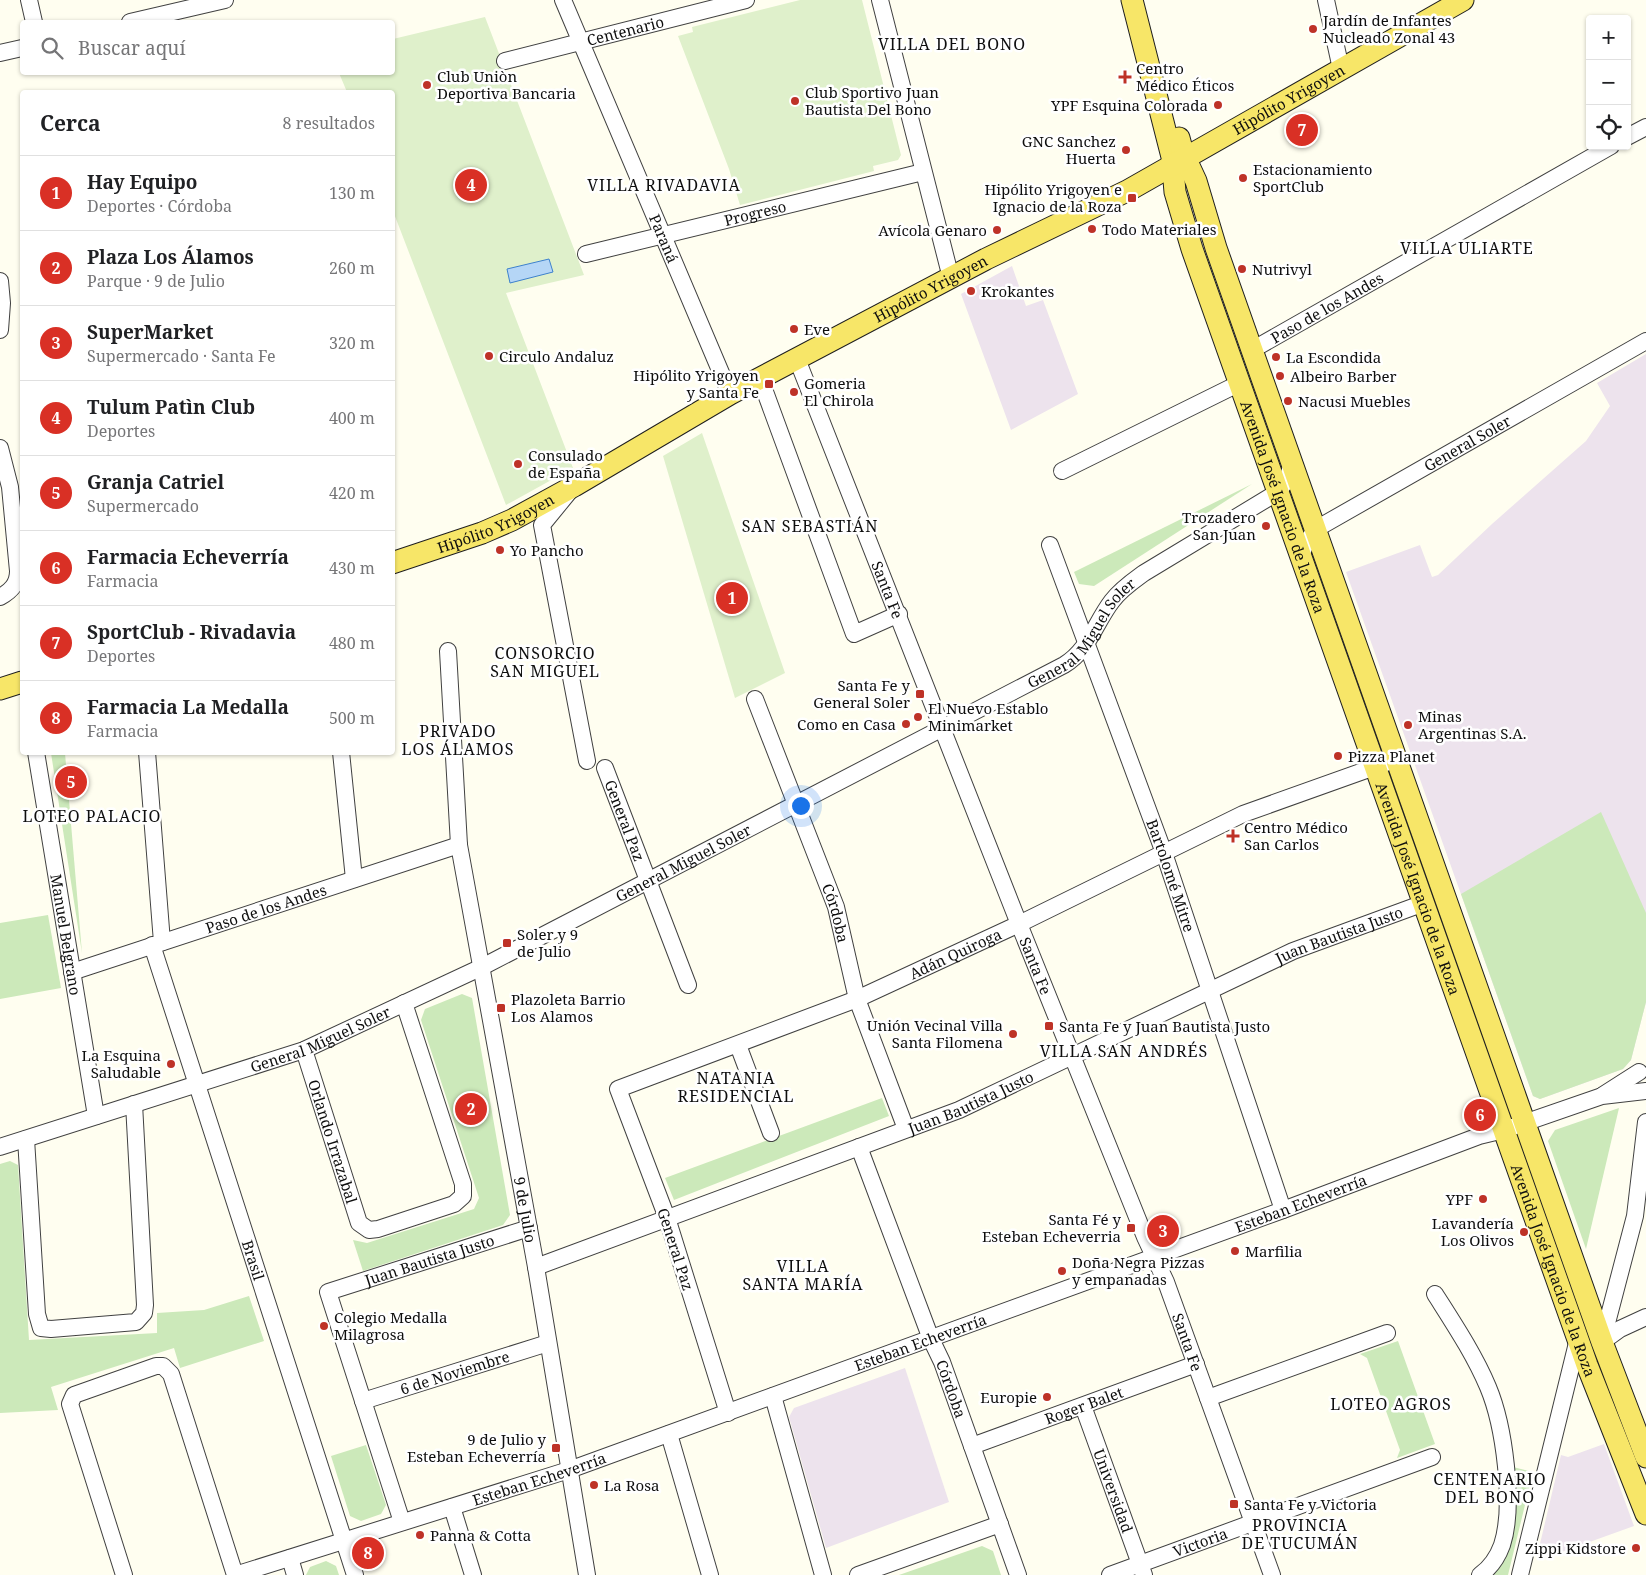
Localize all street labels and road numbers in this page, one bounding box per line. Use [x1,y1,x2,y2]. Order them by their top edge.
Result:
street label: Centenario [584,11,666,50]
street label: Hipólito Yrigoyen [1229,59,1348,139]
street label: Progreso [722,196,788,230]
street label: Paraná [645,211,683,266]
street label: Hipólito Yrigoyen [870,250,991,326]
street label: Paso de los Andes [1267,268,1387,347]
street label: Avenida José Ignacio de la Roza [1236,398,1330,616]
street label: General Soler [1420,410,1514,476]
street label: Hipólito Yrigoyen [434,489,558,557]
street label: Santa Fe [867,558,908,622]
street label: General Miguel Soler [1024,573,1139,692]
street label: General Paz [600,777,650,864]
street label: Avenida José Ignacio de la Roza [1371,779,1465,998]
street label: Bartolomé Mitre [1142,816,1200,935]
street label: General Miguel Soler [612,819,754,906]
street label: Manuel Belgrano [46,872,86,997]
street label: Paso de los Andes [203,879,329,938]
street label: Córdoba [818,881,854,944]
street label: Juan Bautista Justo [1271,902,1406,968]
street label: Adán Quiroga [906,924,1005,983]
street label: Santa Fe [1015,934,1056,997]
street label: General Miguel Soler [248,1001,393,1077]
street label: Juan Bautista Justo [904,1066,1037,1138]
street label: Orlando Irrazabal [304,1077,362,1206]
street label: Avenida José Ignacio de la Roza [1507,1161,1601,1380]
street label: Esteban Echeverría [1232,1169,1369,1237]
street label: 9 de Julio [510,1175,541,1244]
street label: General Paz [653,1205,699,1293]
street label: Juan Bautista Justo [361,1230,497,1290]
street label: Brasil [238,1237,269,1283]
street label: Esteban Echeverría [852,1309,989,1375]
street label: Santa Fe [1168,1310,1207,1374]
street label: 6 de Noviembre [397,1346,512,1399]
street label: Córdoba [932,1357,971,1421]
street label: Roger Balet [1042,1382,1126,1429]
street label: Universidad [1089,1446,1138,1535]
street label: Esteban Echeverría [470,1447,609,1510]
street label: Victoria [1170,1523,1230,1561]

